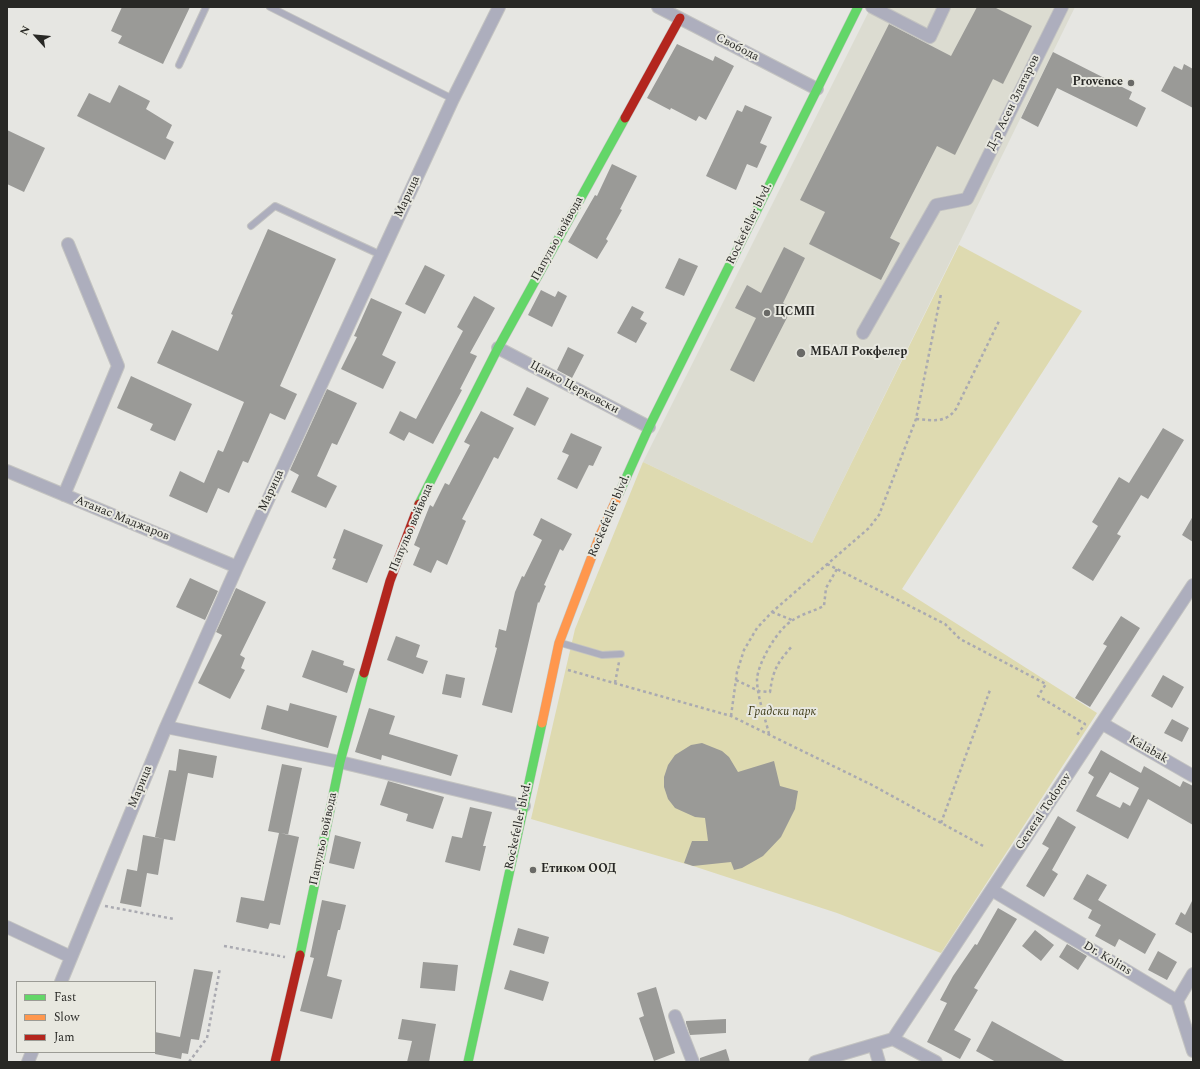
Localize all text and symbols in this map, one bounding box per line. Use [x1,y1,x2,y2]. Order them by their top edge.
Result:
north arrow [16,16,56,56]
text: N [15,22,34,38]
street label: Свобода [713,31,761,65]
street label: Д-р Асен Златаров [985,53,1043,153]
place label: Provence [1072,76,1123,90]
marker: Provence [1126,78,1136,88]
street label: Марица [392,174,424,220]
street label: Rockefeller blvd. [724,181,776,267]
street label: Папульо войвода [529,194,587,284]
place label: ЦСМП [775,306,815,320]
marker: ЦСМП [762,308,772,318]
place label: МБАЛ Рокфелер [810,346,907,360]
marker: МБАЛ Рокфелер [795,347,807,359]
street label: Цанко Церковски [527,358,621,418]
street label: Марица [256,468,288,514]
street label: Rockefeller blvd. [586,472,634,560]
street label: Папульо войвода [387,482,437,574]
street label: Атанас Маджаров [73,494,171,544]
park label: Градски парк [748,706,816,720]
street label: Kalabak [1126,733,1170,767]
street label: Марица [126,764,156,810]
street label: General Todorov [1013,771,1075,853]
street label: Rockefeller blvd. [503,781,535,871]
street label: Папульо войвода [307,791,341,887]
place label: Етиком ООД [541,863,616,877]
marker: Етиком ООД [528,865,538,875]
street label: Dr. Kolins [1080,939,1134,979]
legend [16,981,156,1053]
text: Fast [54,988,76,1007]
text: Slow [54,1008,79,1027]
text: Jam [54,1028,75,1047]

